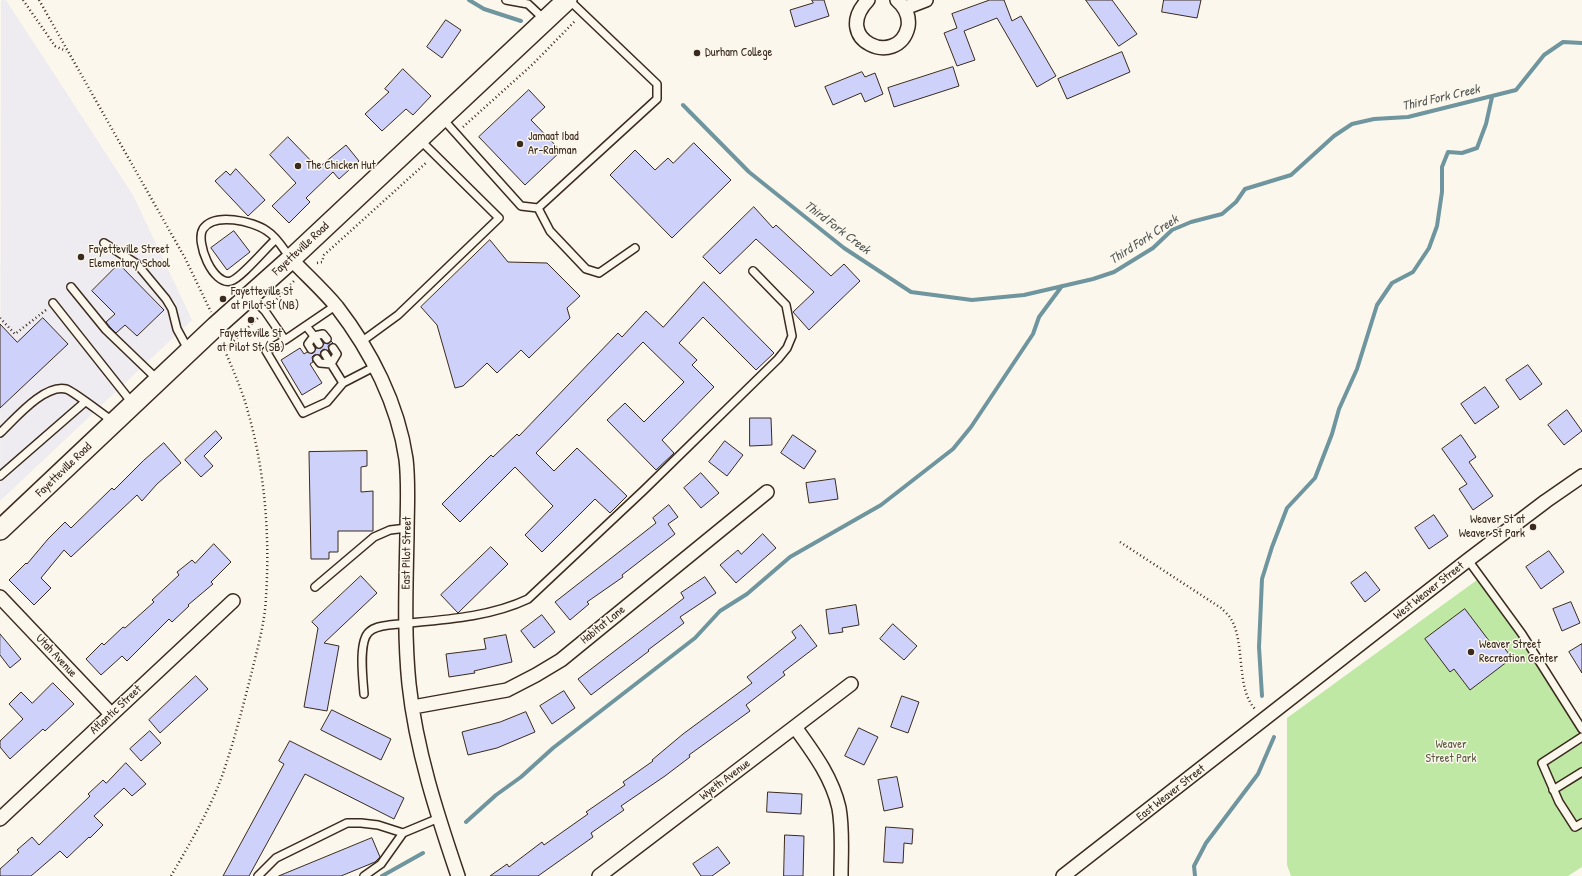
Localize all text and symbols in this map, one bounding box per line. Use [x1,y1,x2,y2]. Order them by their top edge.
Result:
place label: Durham College [705,46,772,60]
marker: Durham College [692,48,702,58]
water label: Third Fork Creek [1401,82,1481,114]
place label: Jamaat Ibad Ar-Rahman [528,130,579,158]
marker: Jamaat Ibad Ar-Rahman [515,139,525,149]
place label: The Chicken Hut [306,159,376,173]
marker: The Chicken Hut [293,161,303,171]
water label: Third Fork Creek [801,198,873,258]
water label: Third Fork Creek [1107,212,1181,268]
street label: Fayetteville Road [270,219,332,279]
place label: Fayetteville Street Elementary School [89,243,170,271]
marker: Fayetteville Street Elementary School [76,252,86,262]
place label: Fayetteville St at Pilot St (NB) [231,285,299,313]
marker: Fayetteville St at Pilot St (NB) [218,294,228,304]
marker: Fayetteville St at Pilot St (SB) [246,315,256,325]
place label: Fayetteville St at Pilot St (SB) [217,327,285,355]
street label: Fayetteville Road [33,440,95,500]
place label: Weaver St at Weaver St Park [1459,513,1525,541]
street label: East Pilot Street [399,516,415,590]
marker: Weaver St at Weaver St Park [1528,522,1538,532]
street label: West Weaver Street [1391,559,1467,623]
street label: Habitat Lane [578,603,628,647]
street label: Utah Avenue [32,631,80,681]
place label: Weaver Street Recreation Center [1479,638,1558,666]
marker: Weaver Street Recreation Center [1466,647,1476,657]
street label: Atlantic Street [87,682,145,738]
park label: Weaver Street Park [1426,738,1476,766]
street label: Wyeth Avenue [697,756,753,804]
street label: East Weaver Street [1134,762,1208,824]

